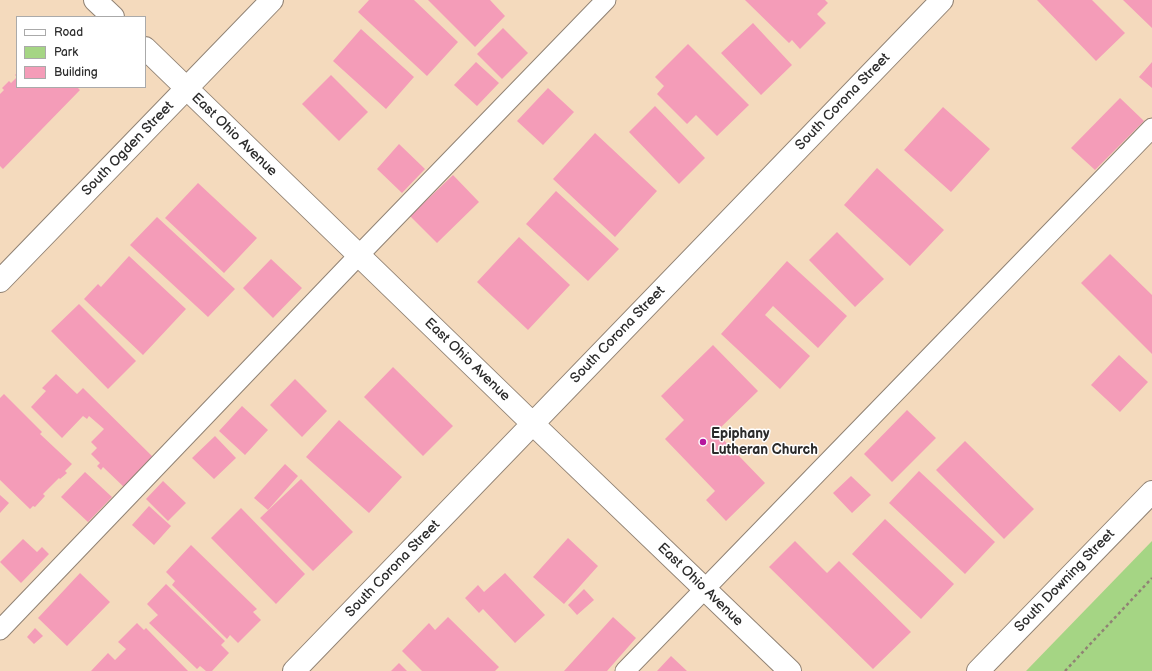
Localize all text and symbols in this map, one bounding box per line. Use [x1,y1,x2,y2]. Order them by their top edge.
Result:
legend [16,16,146,88]
text: Road [54,25,83,40]
text: Park [54,45,78,60]
street label: South Corona Street [792,50,894,154]
text: Building [54,65,98,80]
street label: East Ohio Avenue [188,90,280,180]
street label: South Ogden Street [79,98,177,200]
street label: South Corona Street [567,283,669,387]
street label: East Ohio Avenue [421,315,513,405]
place label: Epiphany Lutheran Church [711,426,818,458]
marker: Epiphany Lutheran Church [698,437,708,447]
street label: South Corona Street [342,517,444,621]
street label: South Downing Street [1012,526,1118,636]
street label: East Ohio Avenue [654,540,746,630]

